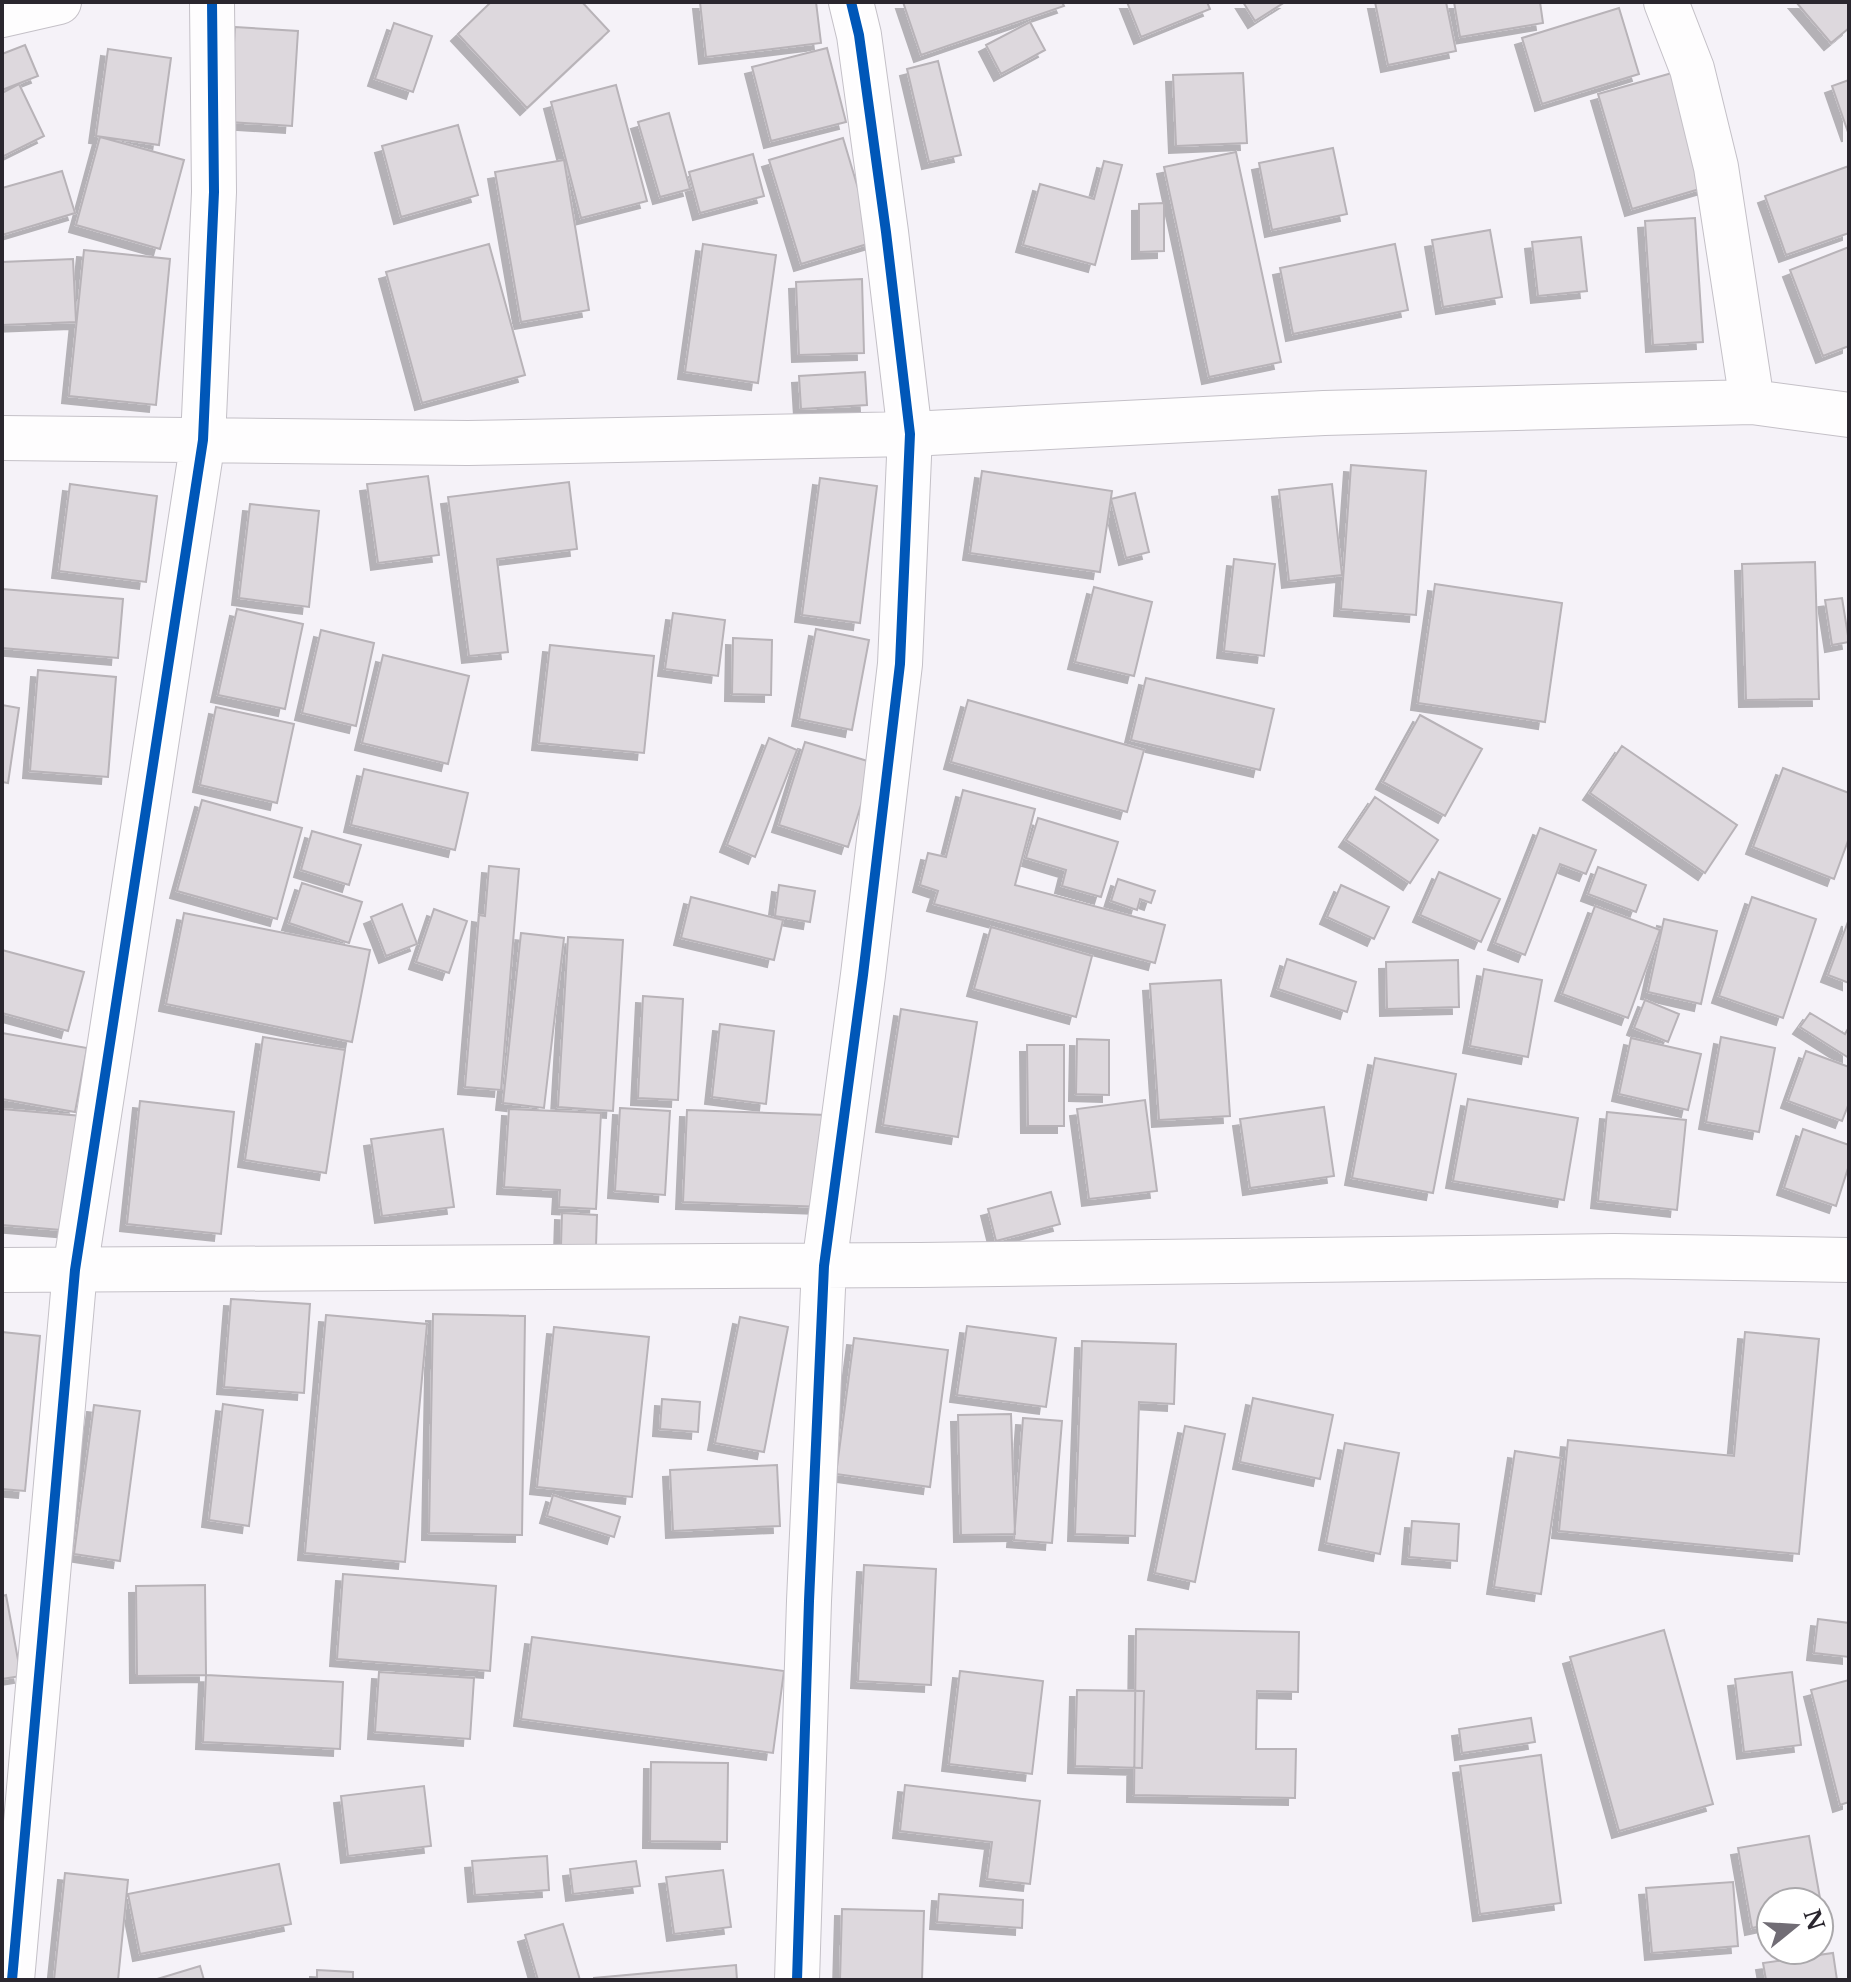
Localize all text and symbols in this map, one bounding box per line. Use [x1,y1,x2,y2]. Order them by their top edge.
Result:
north arrow [1755,1886,1835,1966]
text: N [1798,1906,1830,1934]

